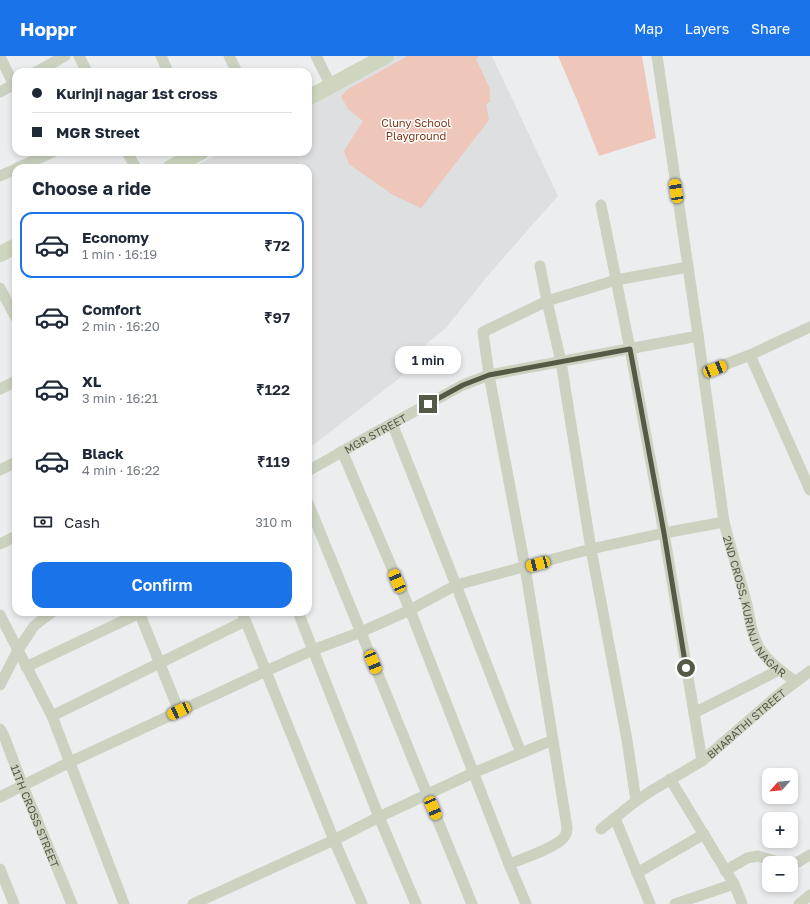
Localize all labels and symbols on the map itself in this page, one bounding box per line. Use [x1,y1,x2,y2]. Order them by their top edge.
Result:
park label: Cluny School Playground [381,116,451,142]
car [668,178,684,204]
callout: 1 min [395,346,461,374]
car [702,359,728,379]
route end [419,395,437,413]
street label: MGR STREET [342,411,409,456]
street label: 2ND CROSS, KURINJI NAGAR [721,534,789,679]
car [525,555,551,573]
car [387,568,407,594]
car [363,649,383,675]
route start [677,659,695,677]
street label: BHARATHI STREET [704,685,788,761]
car [166,700,192,722]
street label: 11TH CROSS STREET [9,763,63,870]
north arrow [762,768,798,804]
car [423,795,443,821]

